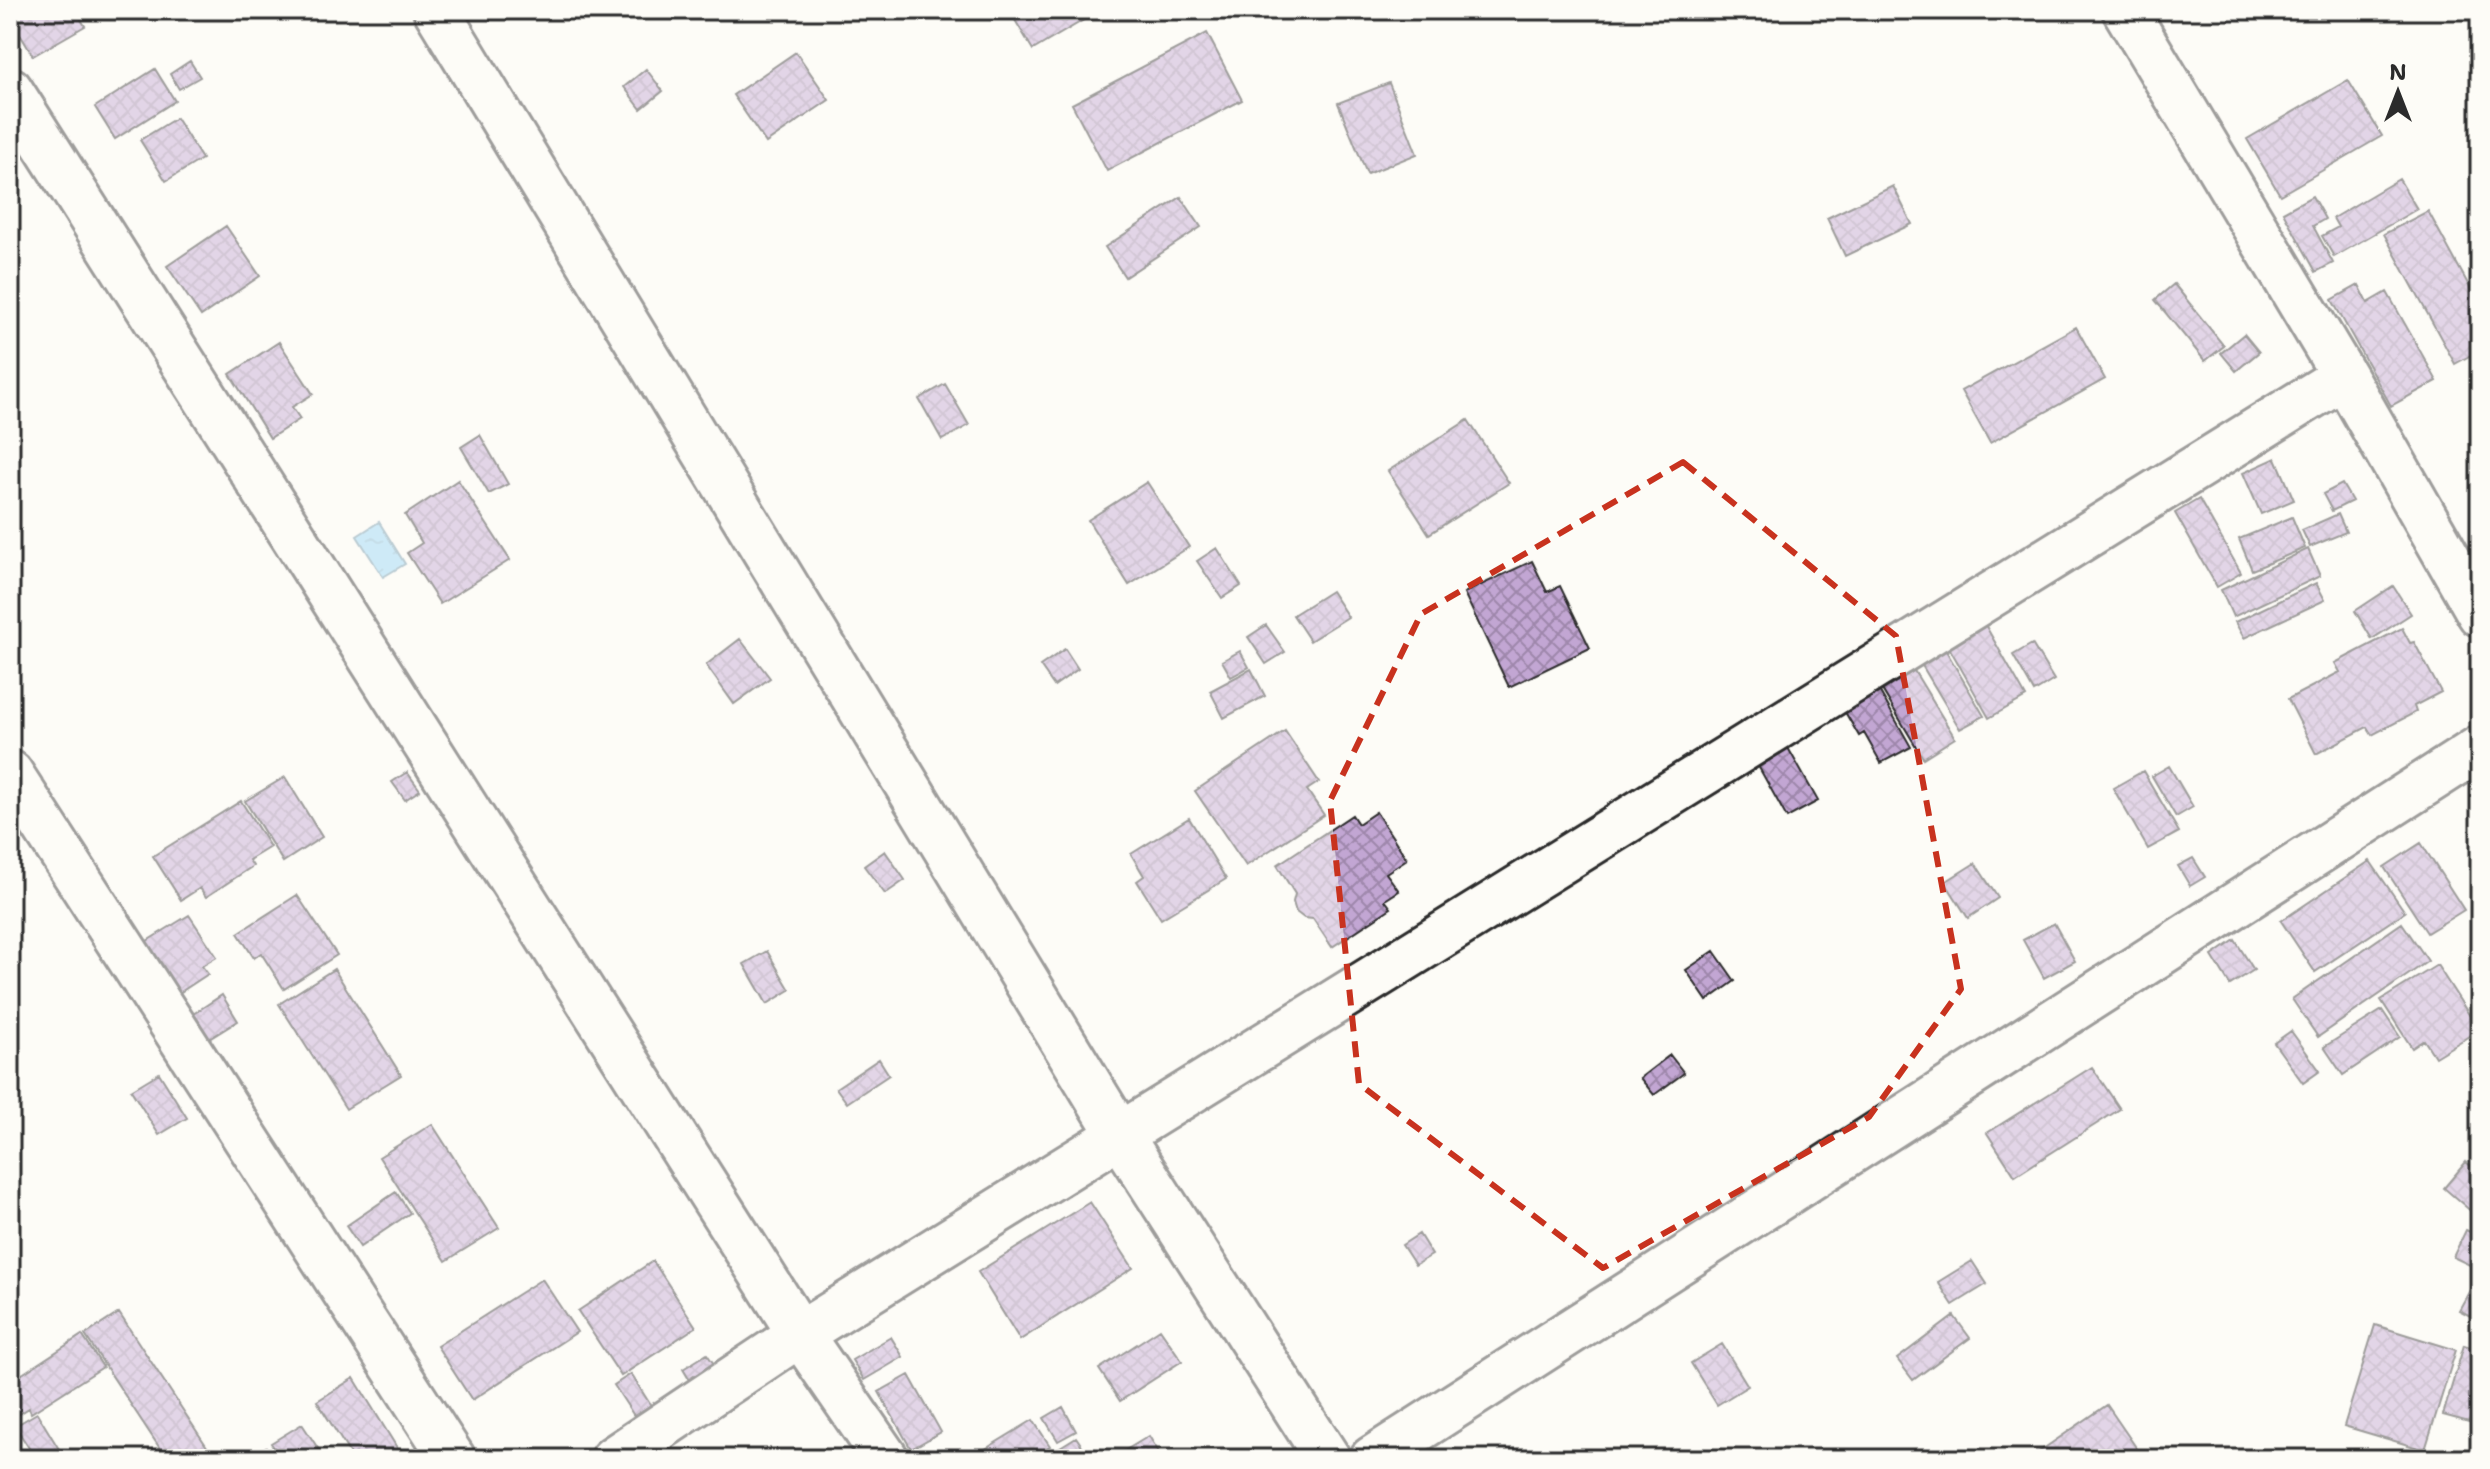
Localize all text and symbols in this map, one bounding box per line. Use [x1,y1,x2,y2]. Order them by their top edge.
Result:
north arrow [2358,52,2438,132]
text: N [2389,58,2407,87]

